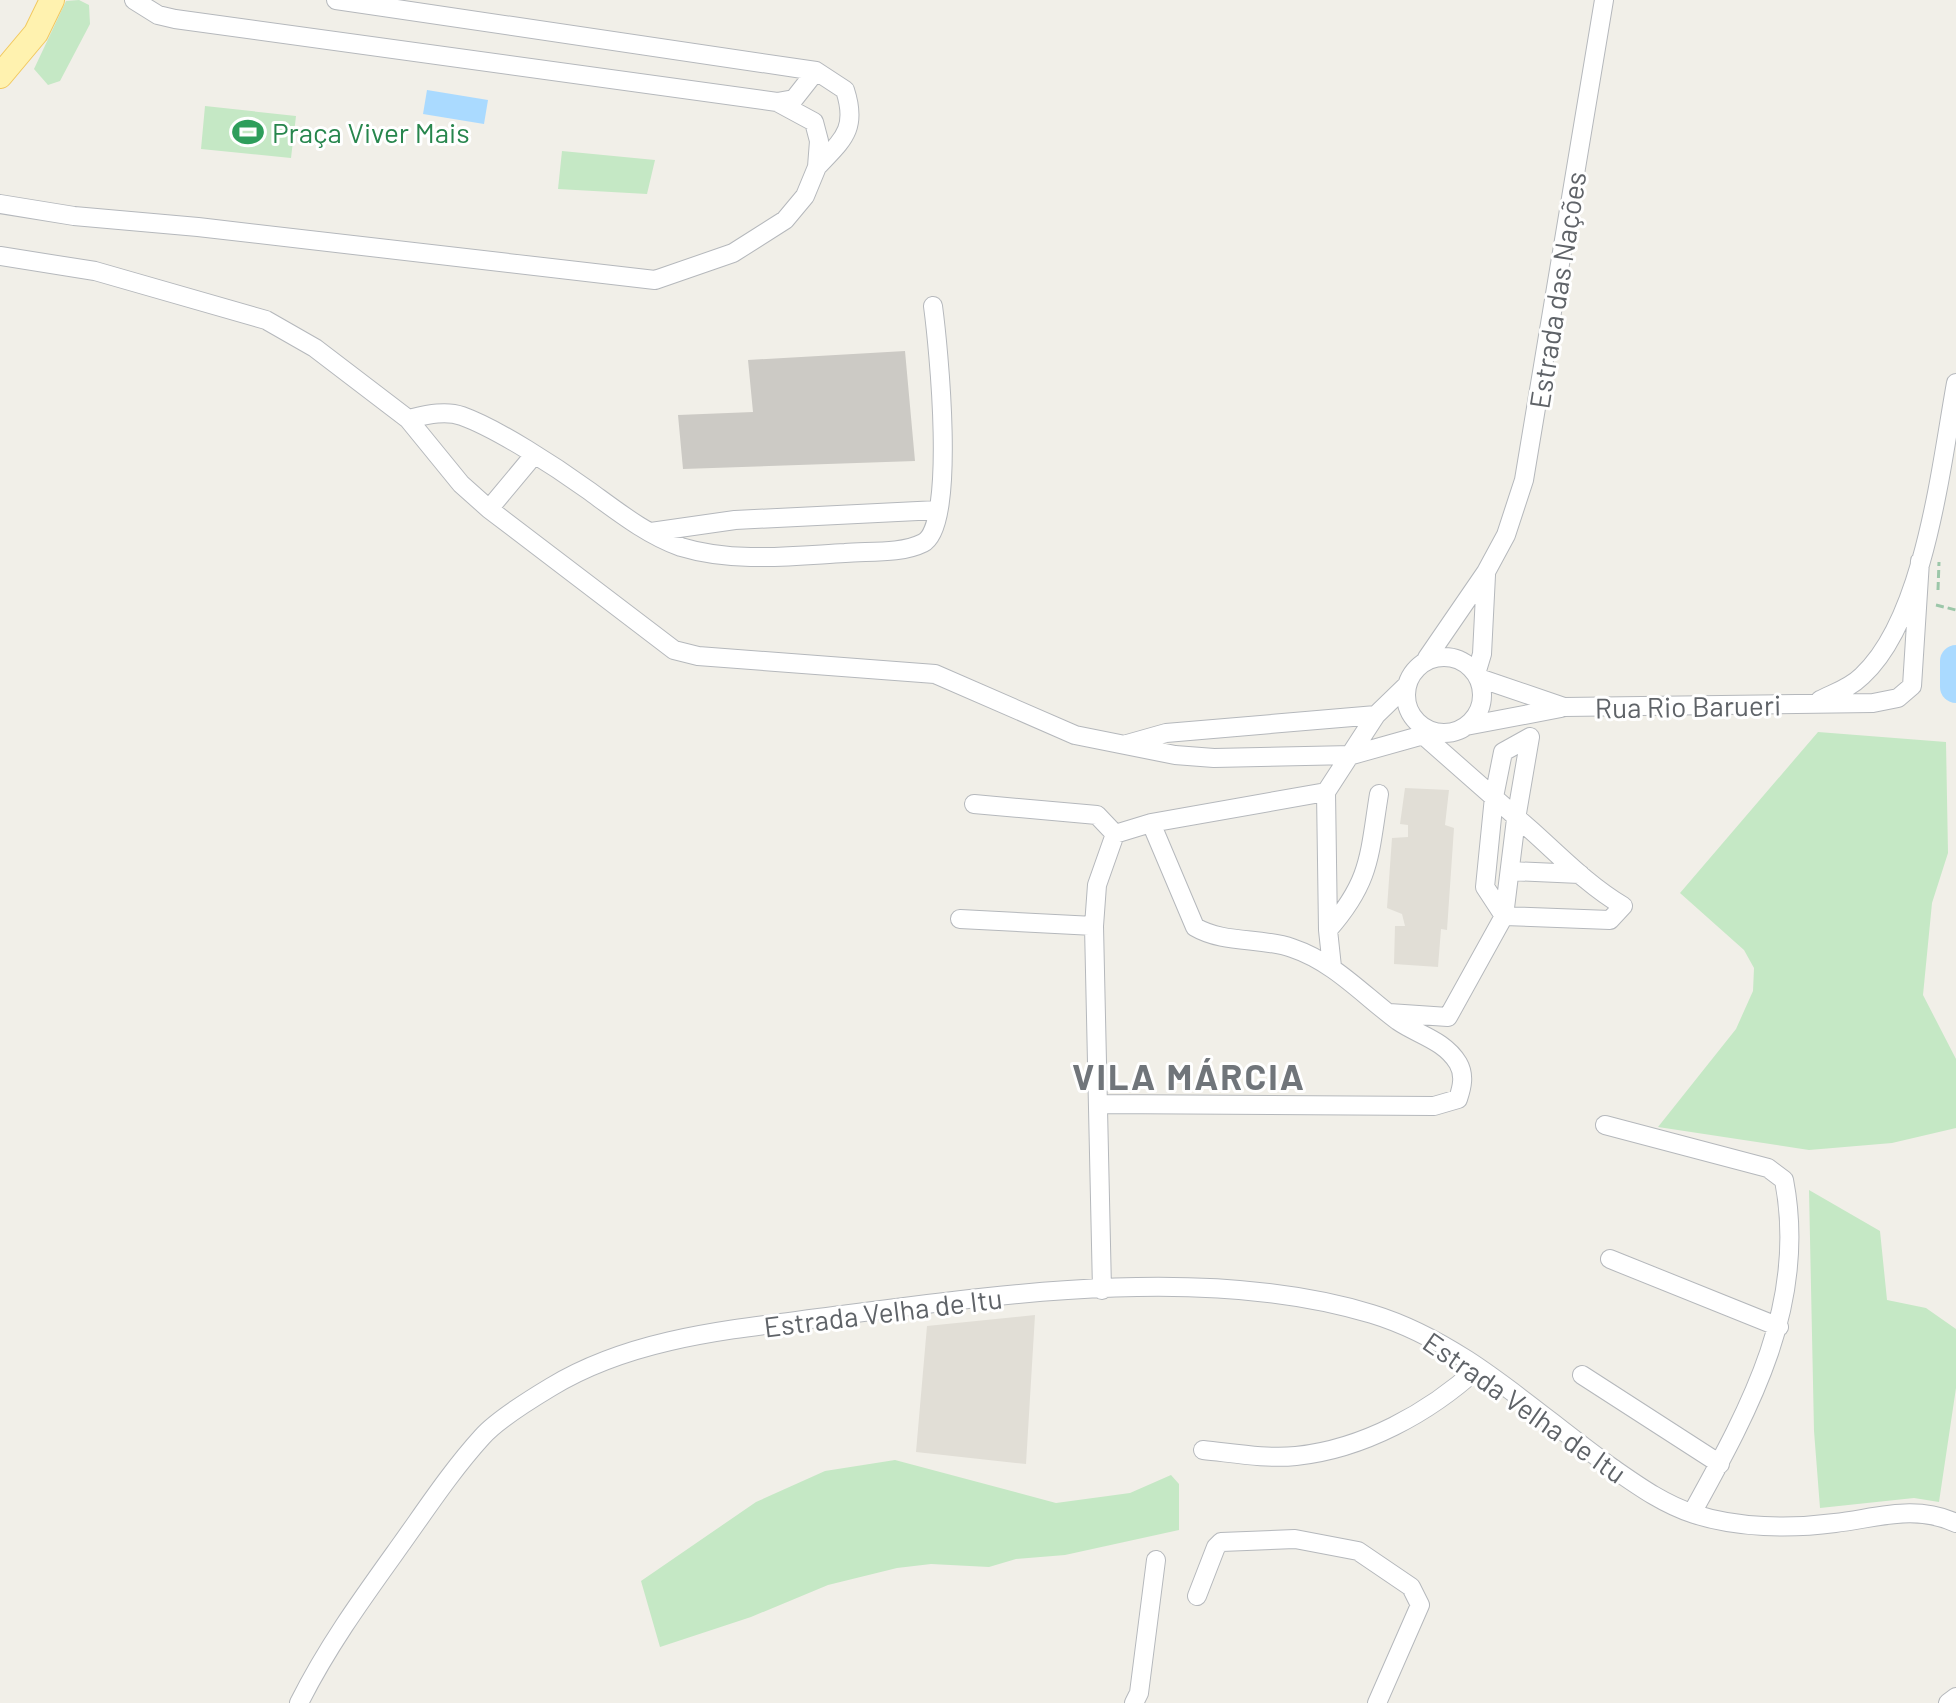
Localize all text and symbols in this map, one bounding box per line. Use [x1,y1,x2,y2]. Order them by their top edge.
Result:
sports icon: Praça Viver Mais [231,115,265,149]
place label: Praça Viver Mais [272,115,470,149]
street label: Estrada das Nações [1521,169,1593,411]
street label: Rua Rio Barueri [1595,687,1781,725]
district label: VILA MÁRCIA [1072,1054,1306,1097]
street label: Estrada Velha de Itu [762,1281,1004,1343]
street label: Estrada Velha de Itu [1417,1324,1633,1490]

